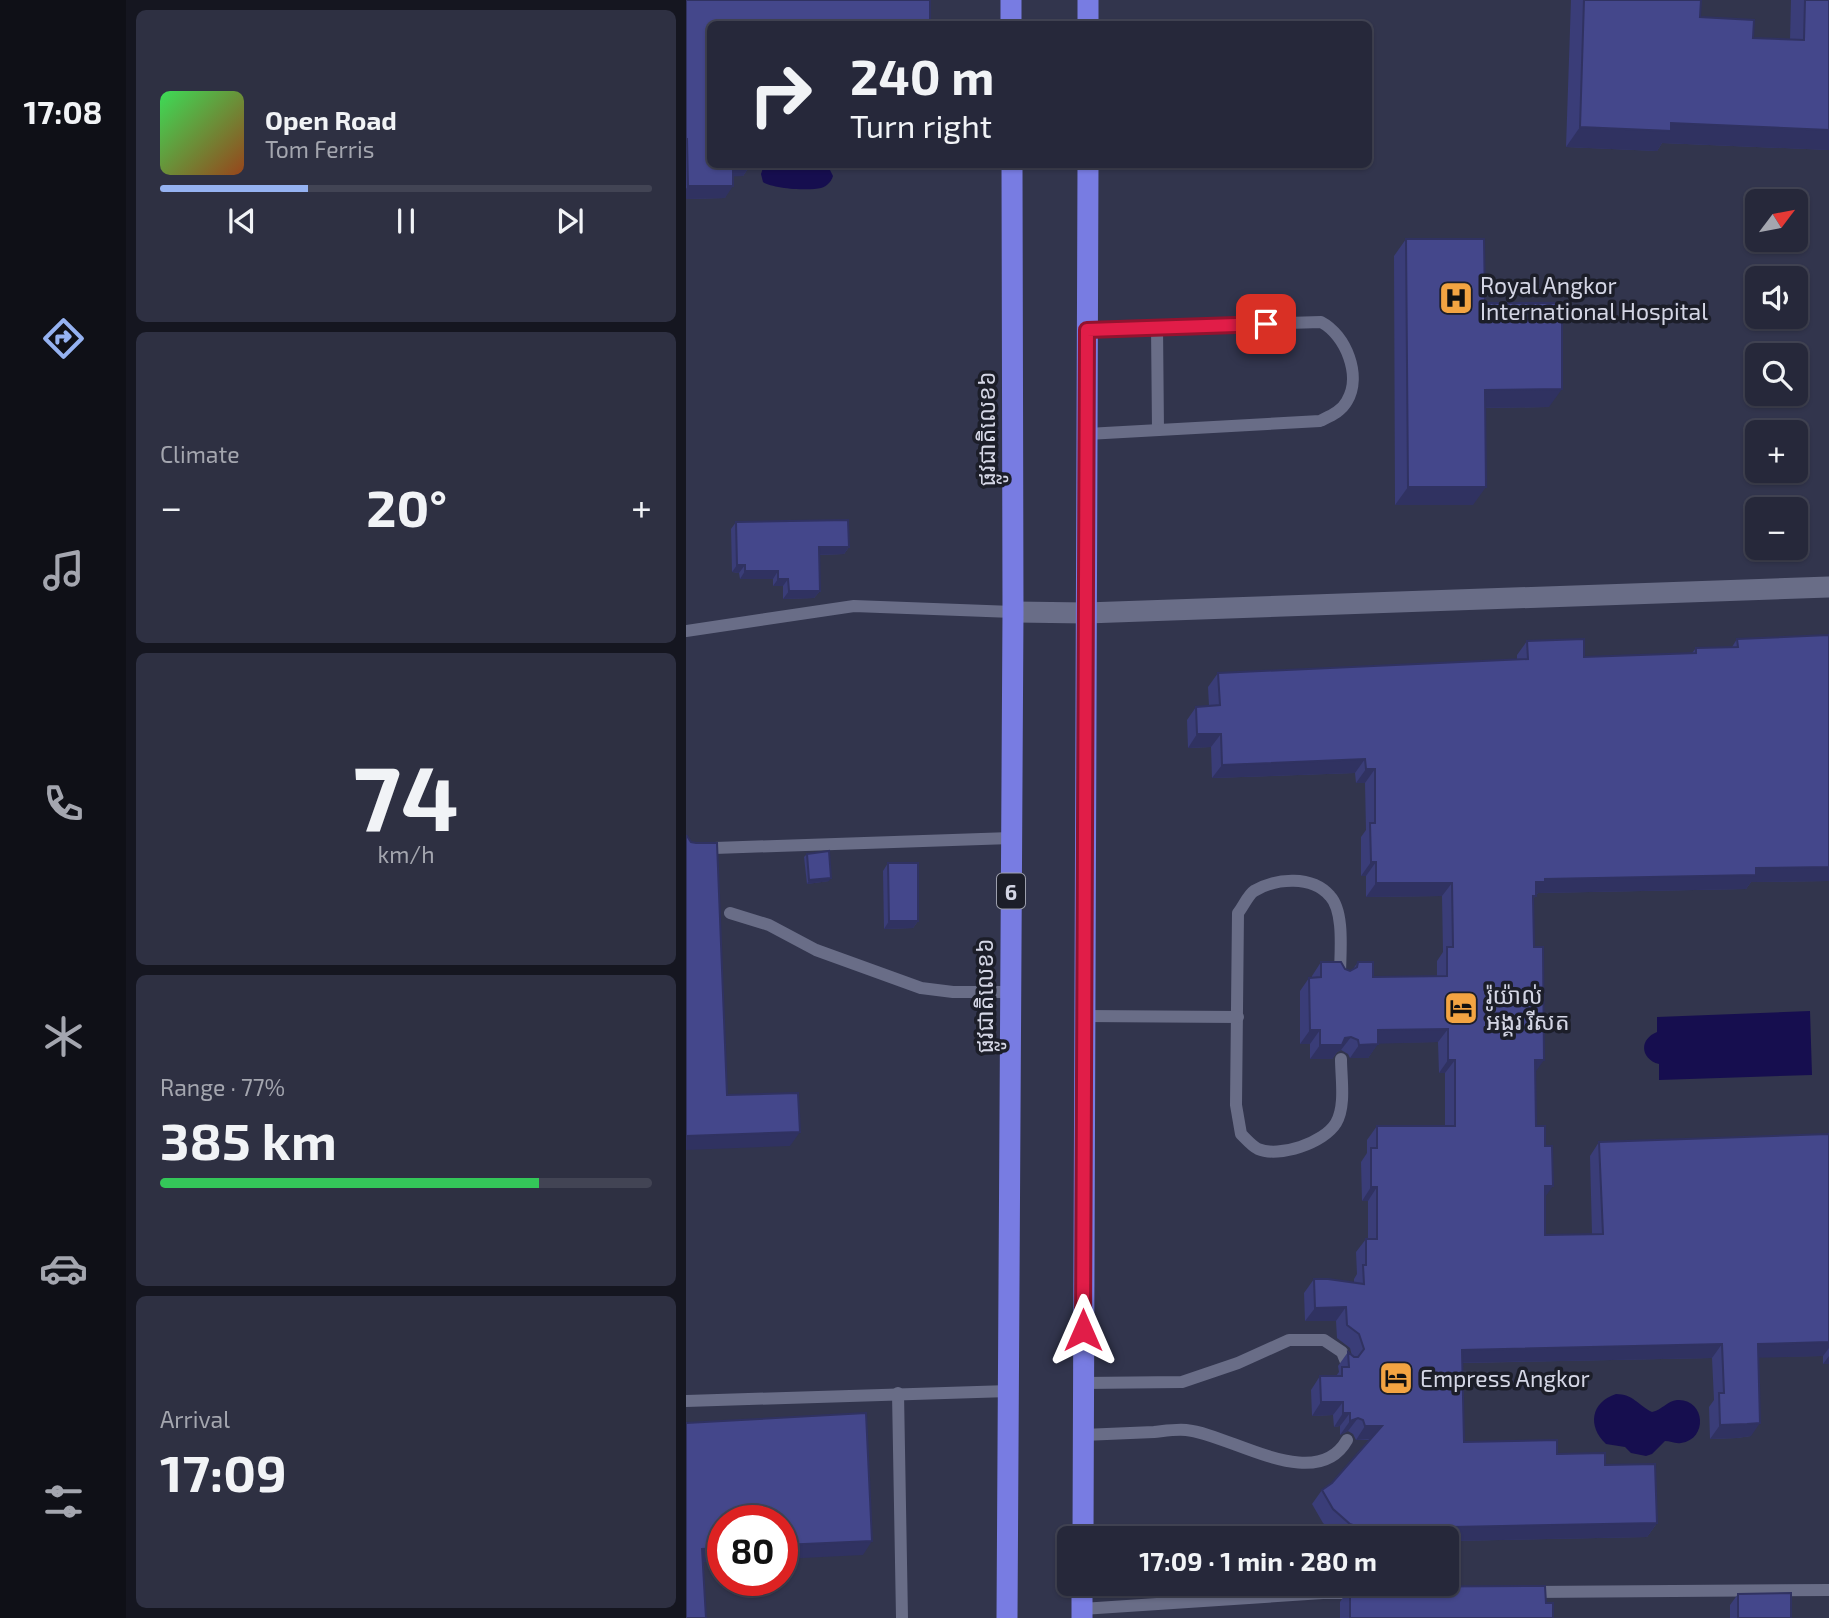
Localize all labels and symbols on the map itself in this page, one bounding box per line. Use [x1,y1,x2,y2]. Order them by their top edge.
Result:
north arrow [1745,189,1808,252]
place label: Royal Angkor International Hospital [1480,271,1708,325]
hospital icon: Royal Angkor International Hospital [1437,279,1475,317]
pin [1236,294,1296,354]
street label: ផ្លូវជាតិលេខ៦ [972,371,1009,487]
road number: 6 [997,874,1025,908]
street label: ផ្លូវជាតិលេខ៦ [970,938,1007,1054]
place label: រ៉ូយ៉ាល់ អង្គរ រីសត [1485,981,1570,1037]
hotel icon: រ៉ូយ៉ាល់ អង្គរ រីសត [1442,989,1480,1027]
position arrow [1046,1293,1120,1367]
hotel icon: Empress Angkor [1377,1359,1415,1397]
place label: Empress Angkor [1420,1364,1590,1392]
speed limit sign: 80 [707,1505,798,1596]

